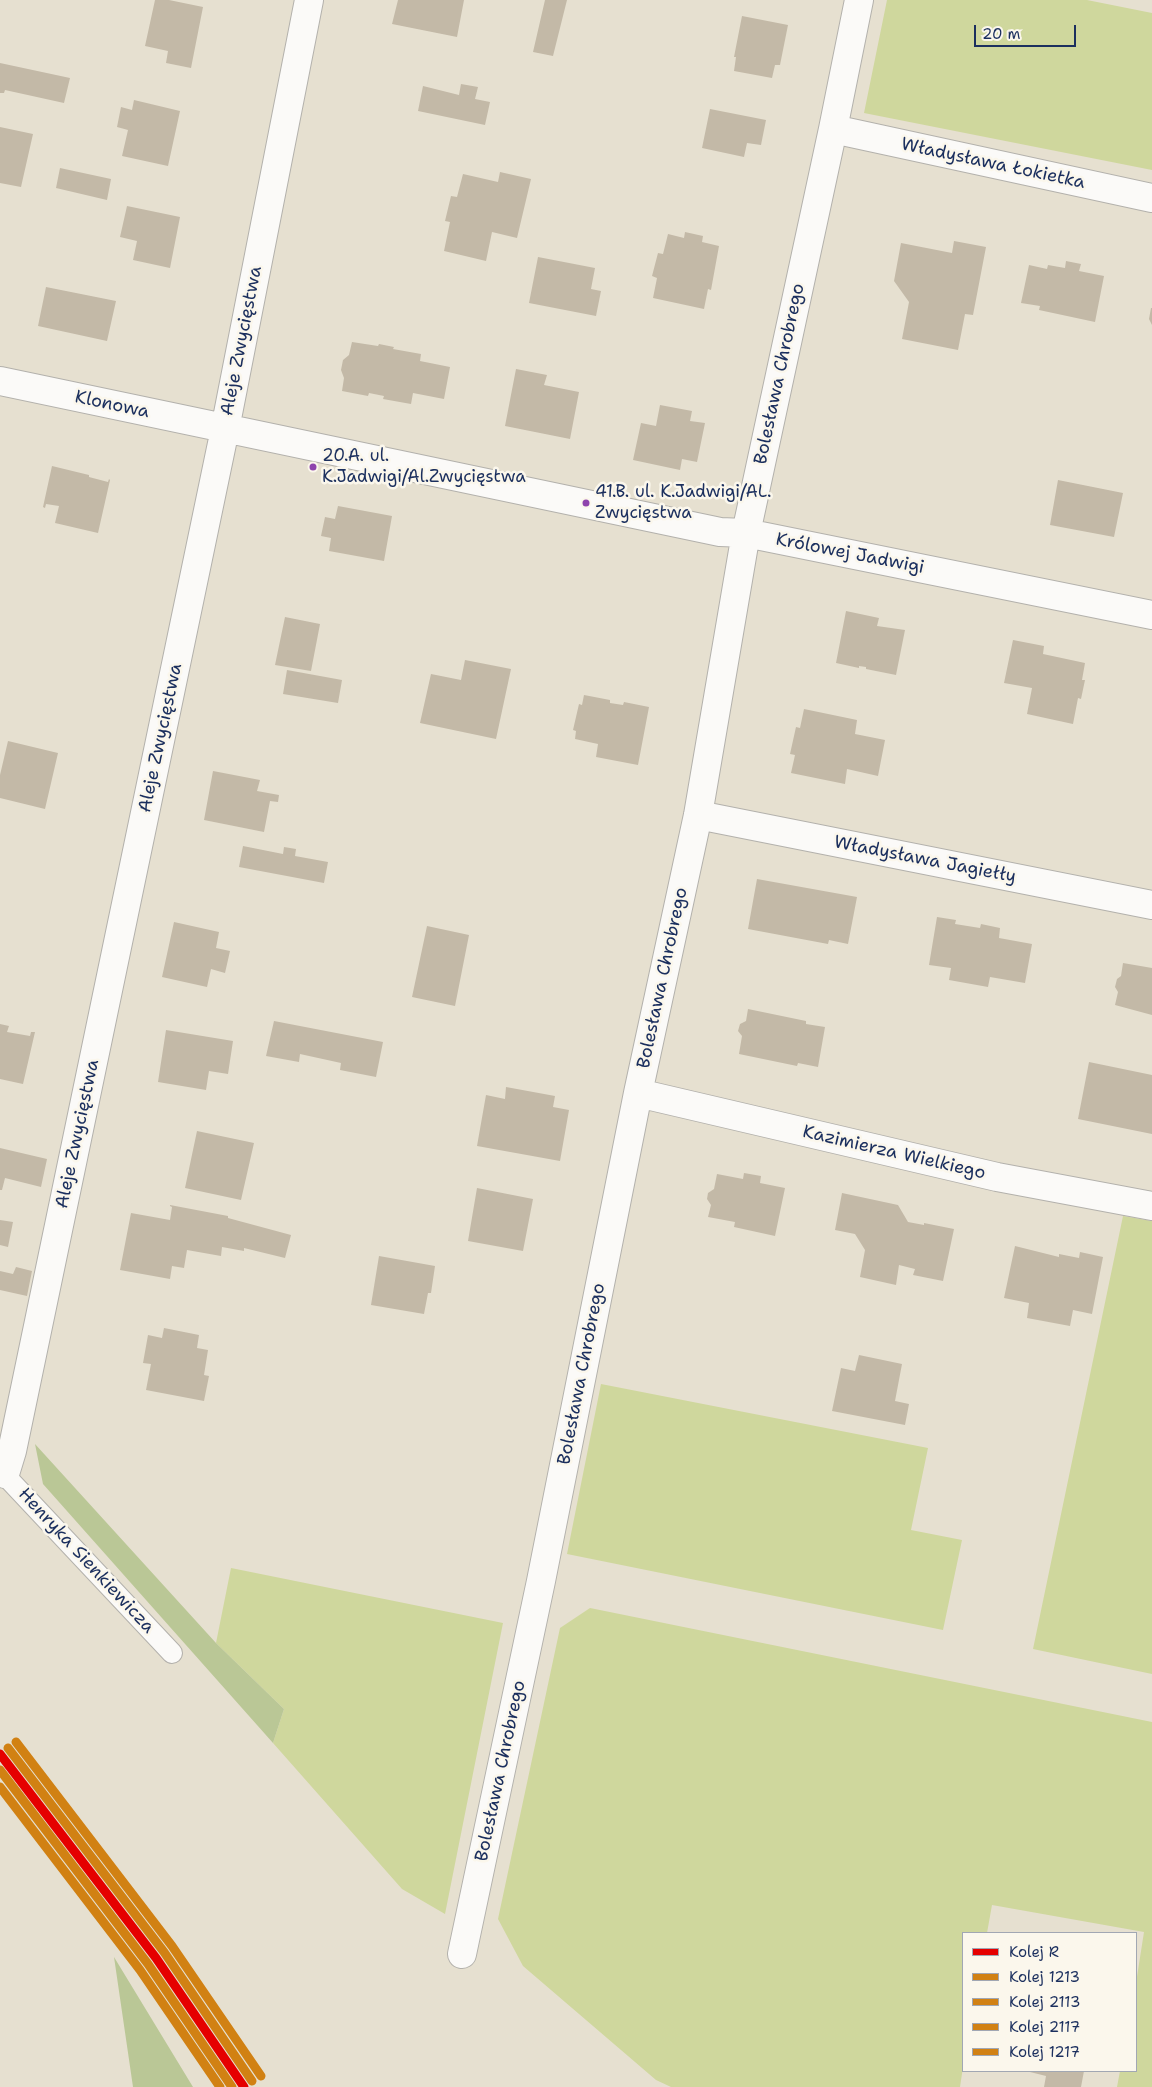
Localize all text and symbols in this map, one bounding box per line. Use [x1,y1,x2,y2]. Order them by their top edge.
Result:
scale bar [977,15,1080,47]
text: 20 m [982,24,1021,44]
street label: Władysława Łokietka [899,134,1087,194]
street label: Aleje Zwycięstwa [217,264,267,418]
street label: Bolesława Chrobrego [750,282,810,466]
street label: Klonowa [73,387,151,423]
place label: 20.A. ul. K.Jadwigi/Al.Zwycięstwa [322,447,526,487]
marker: 20.A. ul. K.Jadwigi/Al.Zwycięstwa [308,462,318,472]
place label: 41.B. ul. K.Jadwigi/AL. Zwycięstwa [595,483,771,523]
marker: 41.B. ul. K.Jadwigi/AL. Zwycięstwa [581,498,591,508]
street label: Królowej Jadwigi [774,529,926,579]
street label: Aleje Zwycięstwa [135,661,187,815]
street label: Władysława Jagiełły [832,832,1018,888]
street label: Bolesława Chrobrego [633,886,693,1070]
street label: Aleje Zwycięstwa [52,1057,104,1211]
street label: Kazimierza Wielkiego [800,1121,988,1185]
street label: Bolesława Chrobrego [554,1281,610,1467]
street label: Henryka Sienkiewicza [13,1484,159,1638]
street label: Bolesława Chrobrego [471,1679,531,1863]
legend [962,1932,1137,2072]
text: Kolej R [1009,1942,1059,1962]
text: Kolej 1213 [1009,1967,1080,1987]
text: Kolej 2113 [1009,1992,1080,2012]
text: Kolej 2117 [1009,2017,1080,2037]
text: Kolej 1217 [1009,2042,1080,2062]

